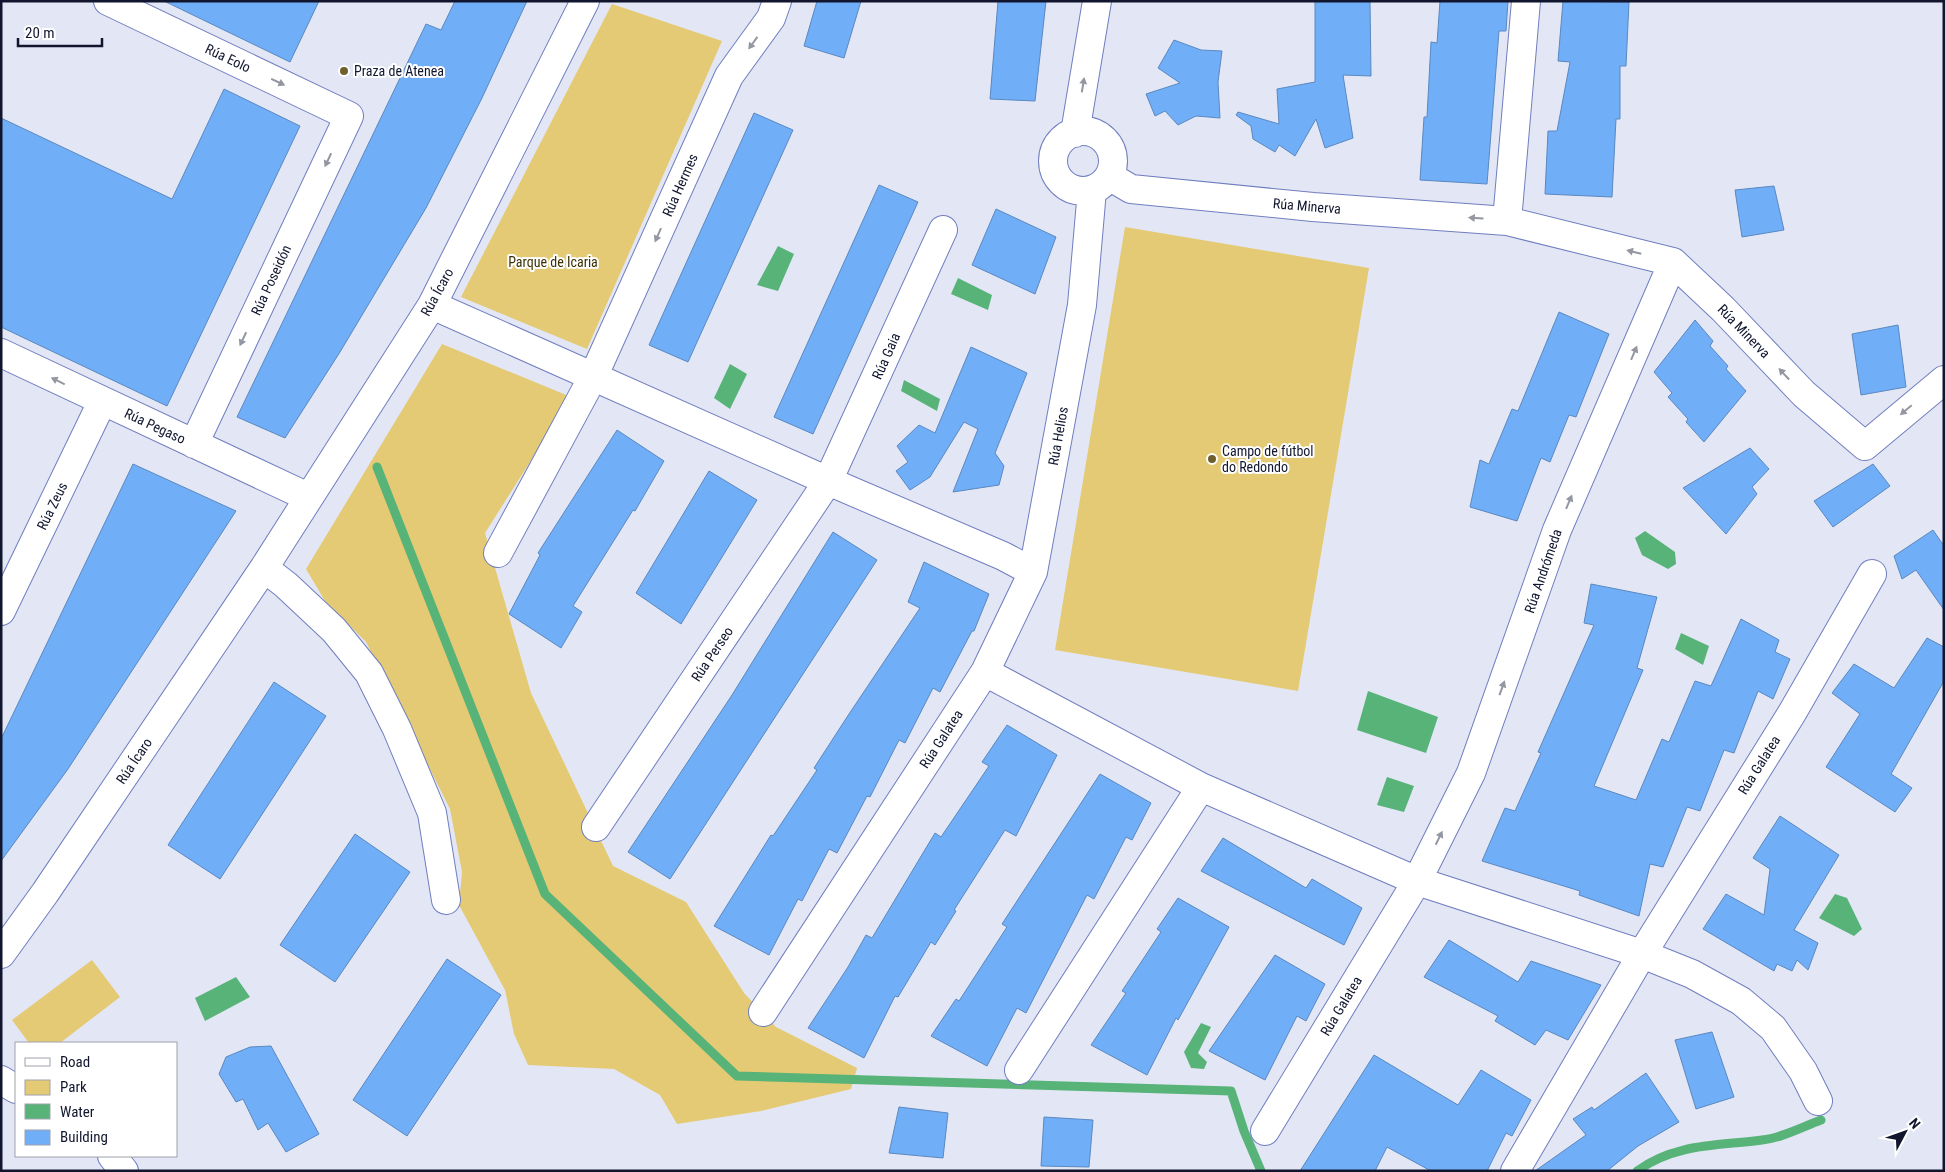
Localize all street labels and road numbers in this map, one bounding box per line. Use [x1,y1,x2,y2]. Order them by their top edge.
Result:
street label: Rúa Eolo [203,41,253,75]
street label: Rúa Hermes [659,151,701,219]
street label: Rúa Minerva [1272,195,1342,217]
street label: Rúa Poseidón [248,242,294,318]
street label: Rúa Ícaro [417,265,457,319]
street label: Rúa Minerva [1715,301,1773,361]
street label: Rúa Gaia [869,330,903,382]
street label: Rúa Pegaso [122,405,188,447]
street label: Rúa Helios [1045,405,1071,467]
street label: Rúa Zeus [34,480,70,532]
street label: Rúa Andrómeda [1521,527,1565,615]
street label: Rúa Perseo [688,624,736,684]
street label: Rúa Galatea [916,707,966,771]
street label: Rúa Galatea [1735,733,1783,797]
street label: Rúa Ícaro [112,734,155,787]
street label: Rúa Galatea [1317,973,1365,1039]

